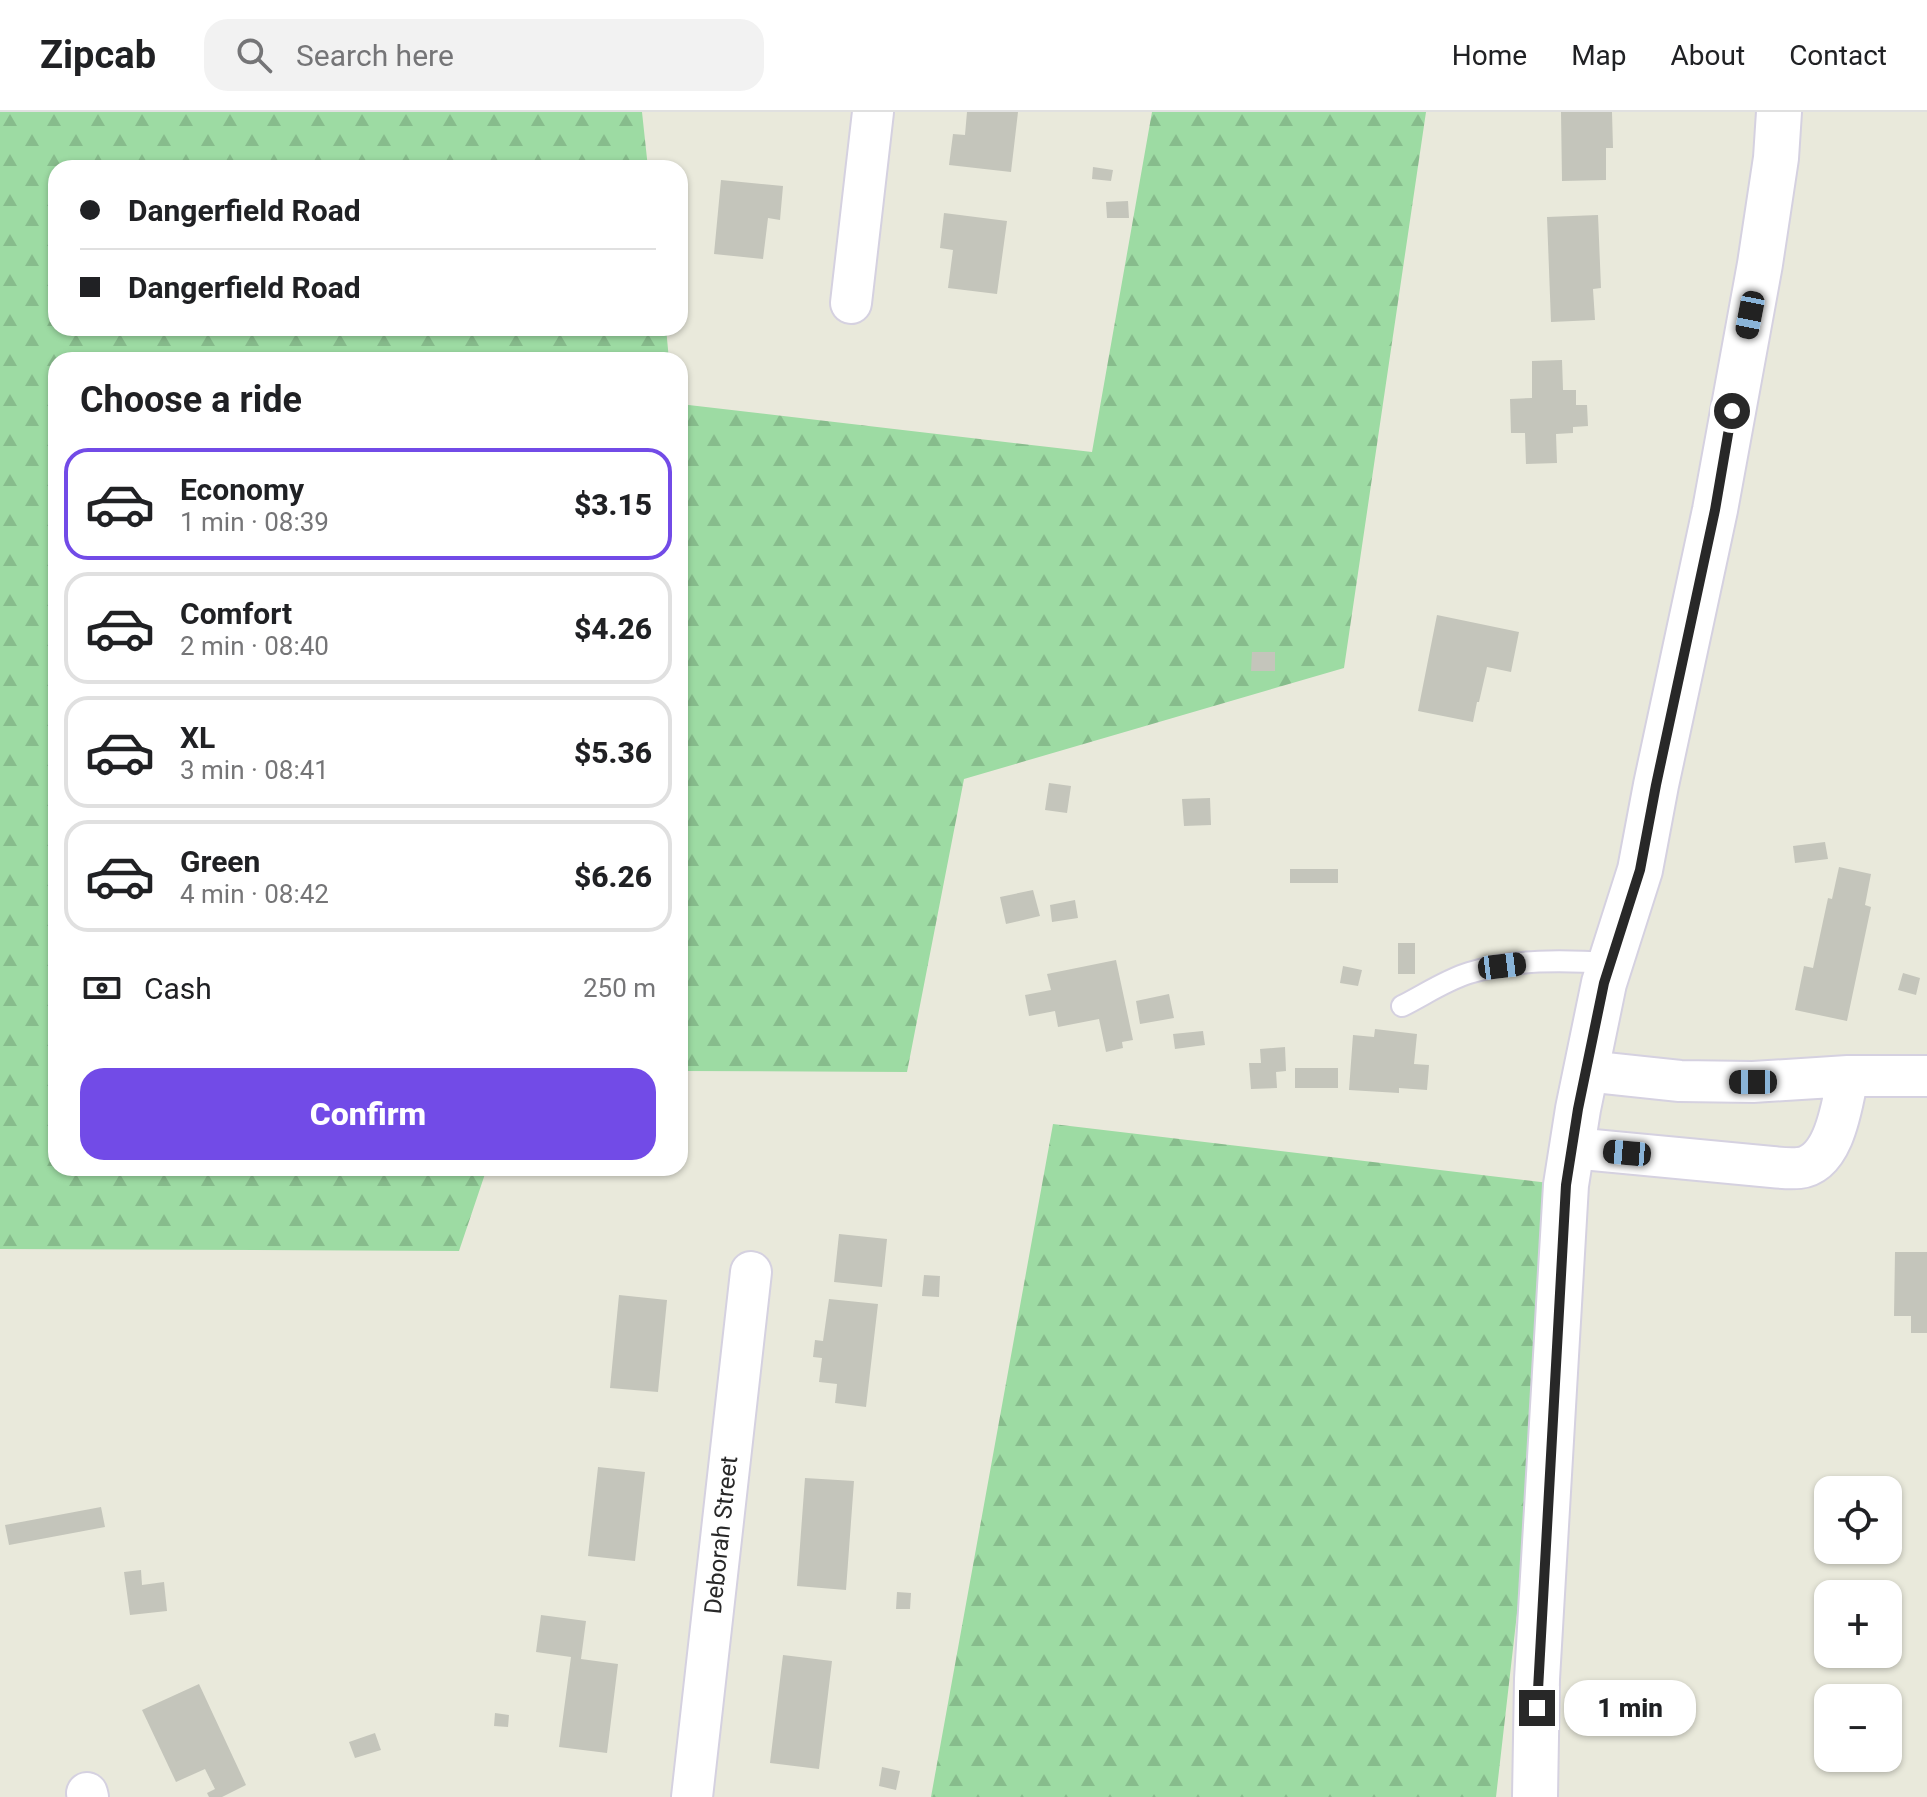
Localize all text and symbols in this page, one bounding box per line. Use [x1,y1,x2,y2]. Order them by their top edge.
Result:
search box [204,19,764,91]
text: Zipcab [40,33,156,77]
icon: search [232,33,276,77]
text: Search here [296,38,454,73]
text: Home [1452,39,1527,72]
text: Map [1571,39,1627,72]
text: About [1671,39,1745,72]
text: Contact [1789,39,1887,72]
text: Dangerfield Road [128,193,361,228]
text: Dangerfield Road [128,270,361,305]
car [1734,289,1766,341]
text: Choose a ride [80,379,302,421]
route start [1714,393,1750,429]
icon: car [84,468,156,540]
text: Economy [180,472,304,507]
text: $3.15 [574,487,652,522]
text: 1 min · 08:39 [180,507,329,537]
icon: car [84,592,156,664]
text: Comfort [180,596,292,631]
text: $4.26 [574,611,652,646]
text: 2 min · 08:40 [180,631,329,661]
icon: car [84,716,156,788]
text: XL [180,720,215,755]
text: $5.36 [574,735,652,770]
text: 3 min · 08:41 [180,755,329,785]
icon: car [84,840,156,912]
text: Green [180,844,260,879]
text: $6.26 [574,859,652,894]
text: 4 min · 08:42 [180,879,329,909]
car [1477,951,1527,981]
icon: cash [80,966,124,1010]
text: Cash [144,971,212,1006]
text: 250 m [583,973,656,1003]
button: Confirm [80,1068,656,1160]
car [1729,1070,1777,1094]
car [1602,1139,1652,1167]
street label: Deborah Street [699,1454,743,1615]
map controls [1814,1476,1902,1772]
button: locate [1814,1476,1902,1564]
button: + [1814,1580,1902,1668]
callout: 1 min [1565,1680,1697,1736]
button: − [1814,1684,1902,1772]
route end [1519,1690,1555,1726]
text: 1 min [1597,1693,1663,1723]

